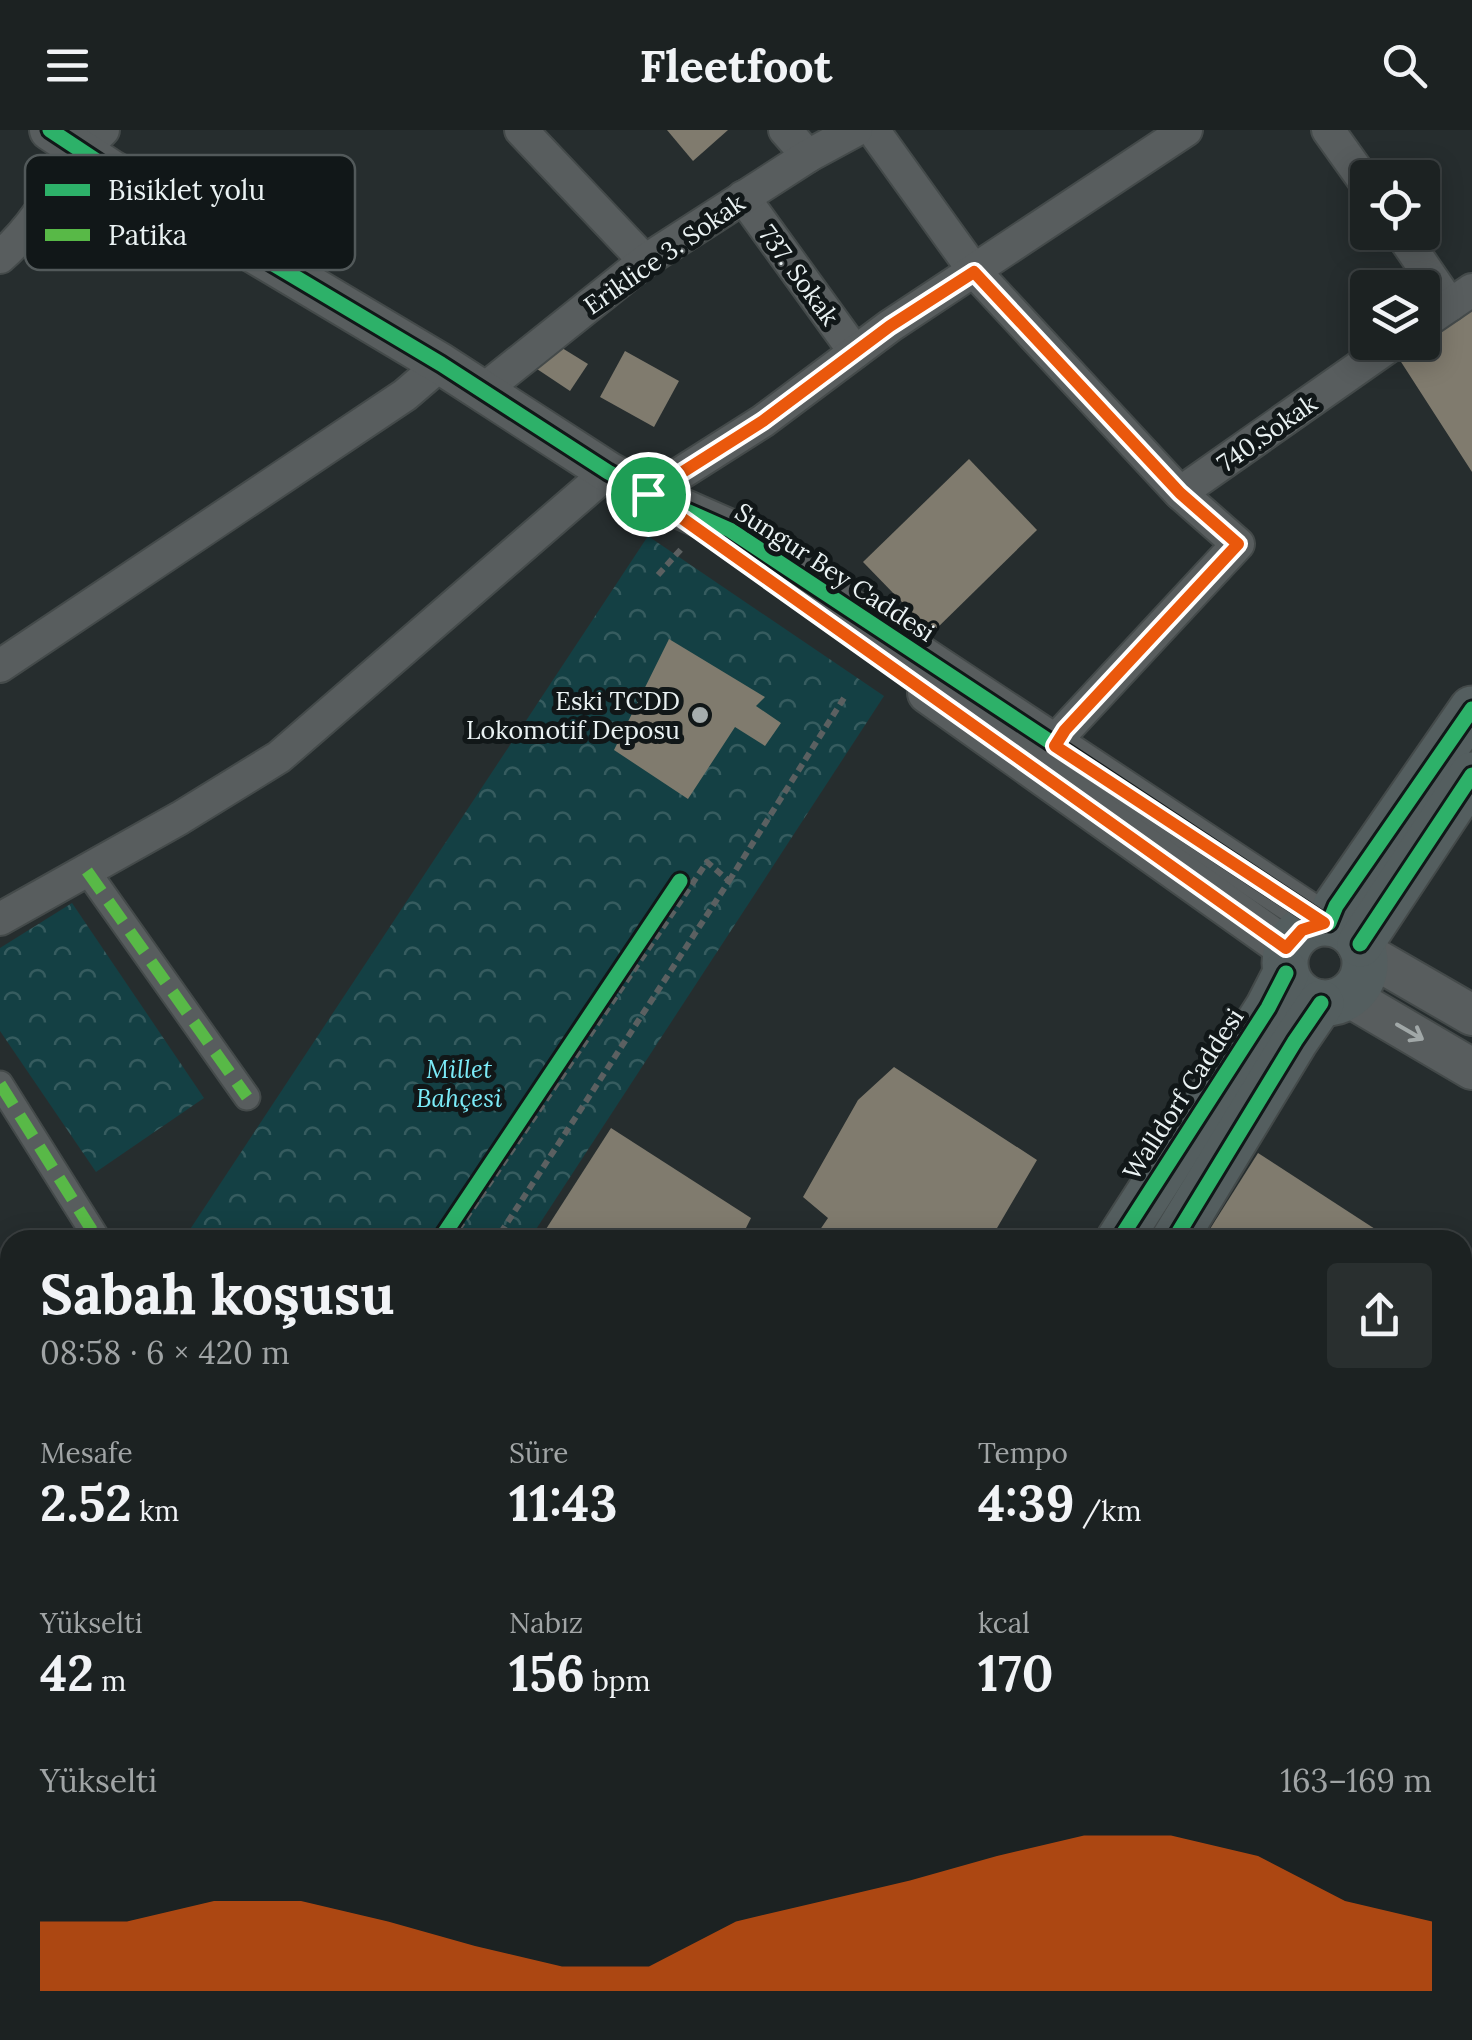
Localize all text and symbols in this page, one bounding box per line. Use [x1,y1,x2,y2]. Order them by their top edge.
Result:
text: Fleetfoot [640,37,832,94]
icon: menu [40,38,95,93]
icon: search [1377,38,1432,93]
legend [25,155,355,270]
map controls [1350,160,1440,360]
button: locate [1350,160,1440,250]
text: Bisiklet yolu [108,172,265,208]
street label: Eriklice 3. Sokak [577,186,751,321]
text: Patika [108,217,187,253]
street label: 737. Sokak [752,218,847,332]
button: layers [1350,270,1440,360]
street label: 740.Sokak [1211,387,1324,479]
pin [606,452,691,537]
icon: arrive [621,467,676,522]
street label: Sungur Bey Caddesi [729,496,941,648]
place label: Eski TCDD Lokomotif Deposu [466,685,680,746]
marker: Eski TCDD Lokomotif Deposu [689,704,711,726]
street label: Walldorf Caddesi [1116,1002,1250,1186]
one-way arrow [1395,1023,1424,1043]
park label: Millet Bahçesi [416,1053,502,1114]
text: Sabah koşusu [40,1259,394,1329]
button: share [1327,1263,1432,1368]
text: 08:58 · 6 × 420 m [40,1332,290,1373]
text: Mesafe [40,1435,133,1471]
text: Süre [509,1435,569,1471]
text: Tempo [978,1435,1068,1471]
text: 2.52 [40,1471,132,1535]
text: 11:43 [509,1471,617,1535]
text: 4:39 [978,1471,1075,1535]
text: km [132,1493,179,1529]
text: /km [1075,1493,1141,1529]
text: Yükselti [40,1605,143,1641]
text: Nabız [509,1605,583,1641]
text: kcal [978,1605,1030,1641]
text: 42 [40,1641,94,1705]
text: 156 [509,1641,585,1705]
text: 170 [978,1641,1054,1705]
text: m [94,1663,126,1699]
text: bpm [585,1663,650,1699]
text: Yükselti [40,1760,157,1801]
text: 163–169 m [1280,1760,1432,1801]

